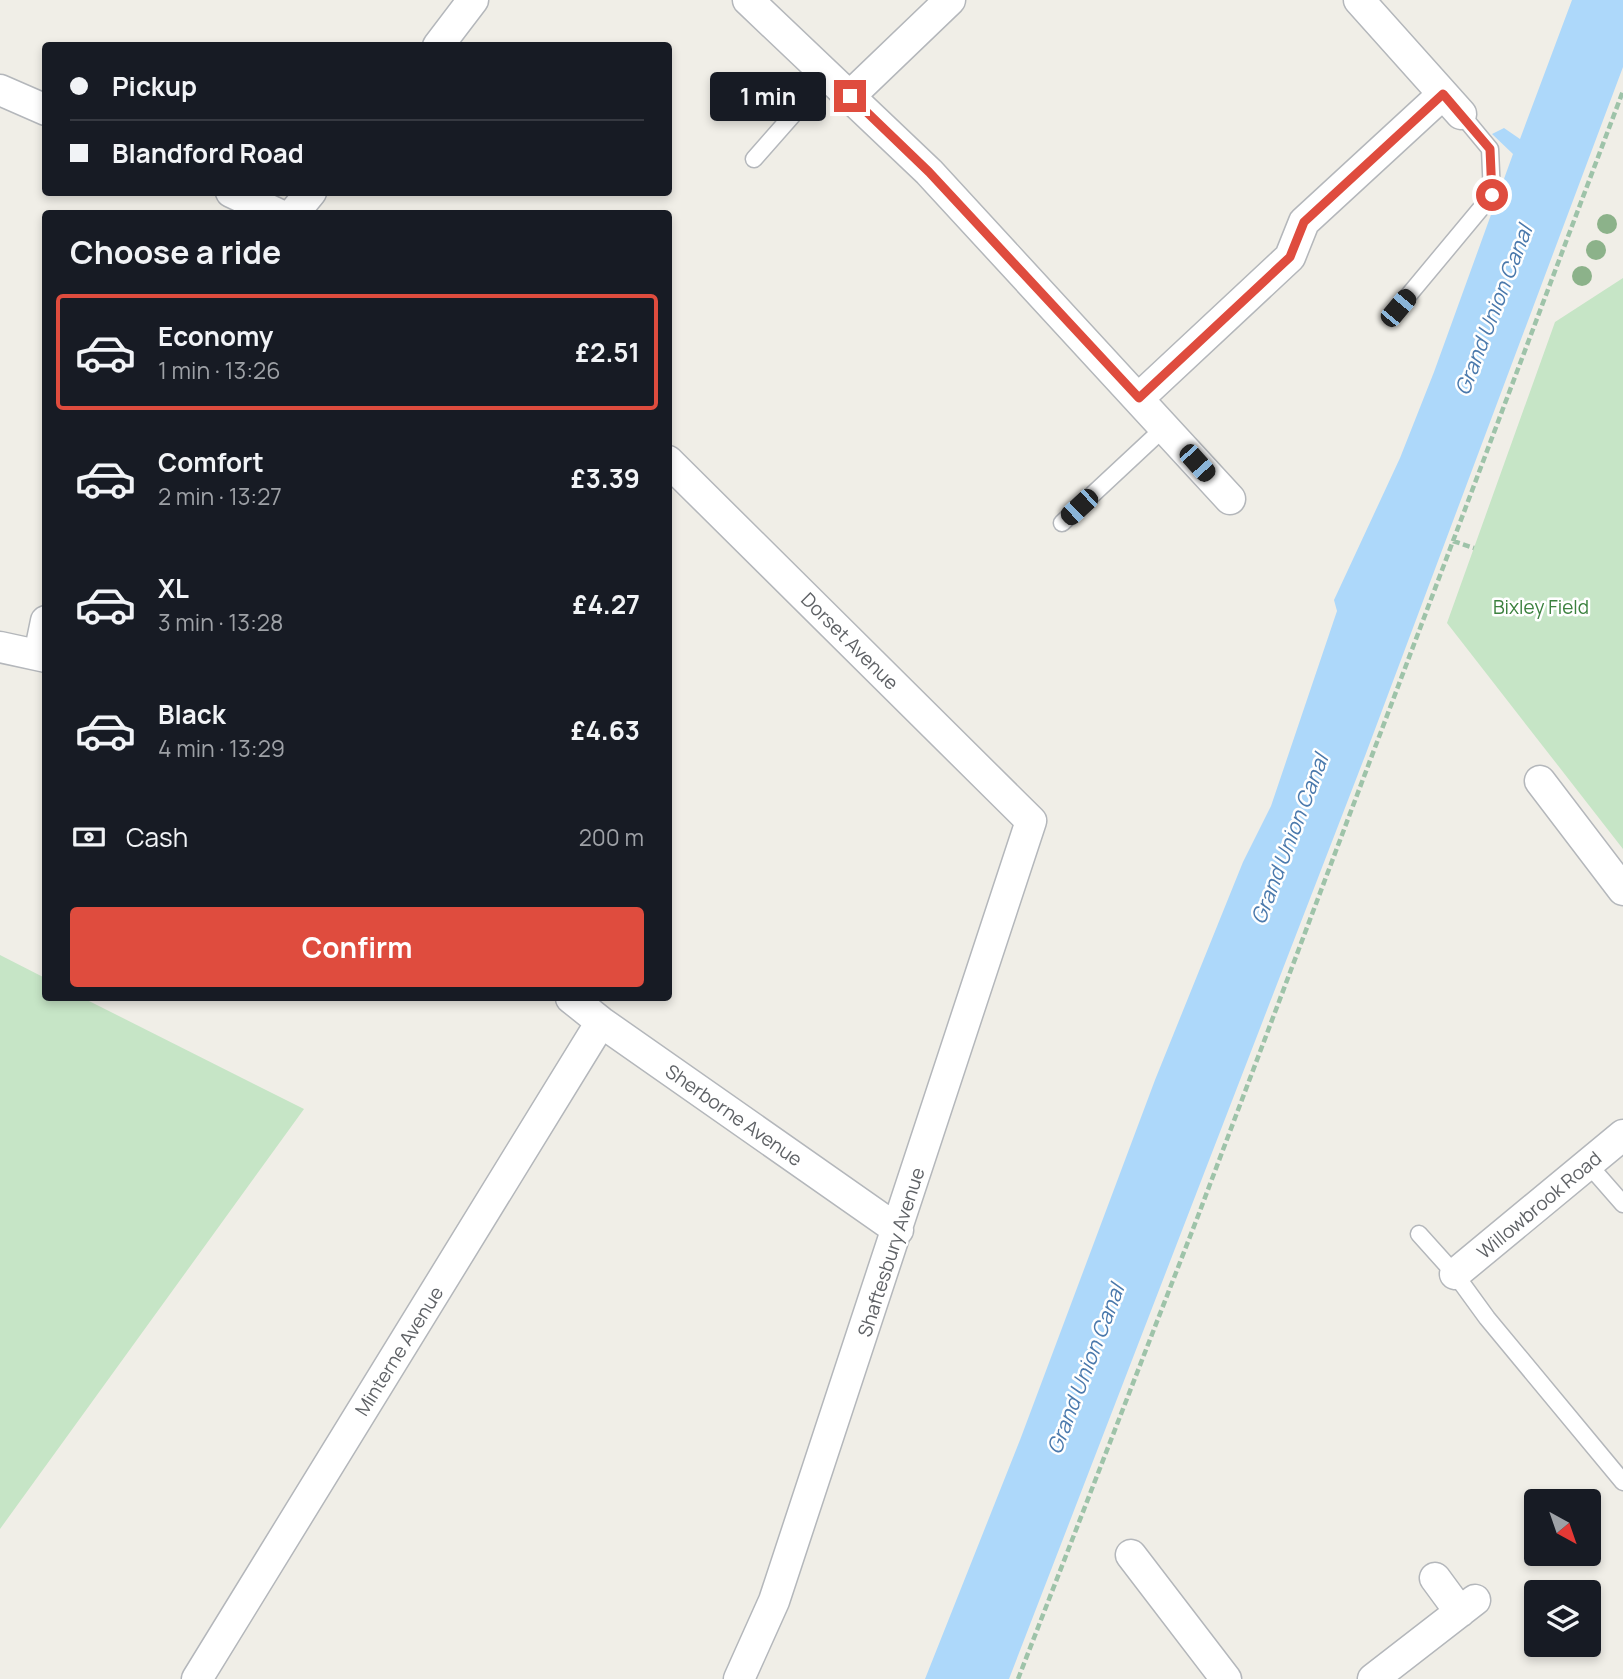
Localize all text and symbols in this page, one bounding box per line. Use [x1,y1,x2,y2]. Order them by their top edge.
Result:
text: Pickup [112,68,197,104]
callout: 1 min [710,72,826,120]
text: 1 min [740,80,796,112]
route end [834,80,866,112]
text: Blandford Road [112,135,304,171]
route start [1476,179,1508,211]
water label: Grand Union Canal [1448,218,1539,399]
text: Choose a ride [70,230,281,274]
car [1377,285,1420,331]
text: Economy [158,318,273,354]
icon: car [74,321,137,384]
text: £2.51 [575,334,640,370]
text: 1 min · 13:26 [158,354,280,386]
car [1176,440,1219,486]
text: Comfort [158,444,264,480]
icon: car [74,447,137,510]
text: £3.39 [571,460,640,496]
text: 2 min · 13:27 [158,480,282,512]
car [1057,485,1102,529]
text: XL [158,570,189,606]
icon: car [74,573,137,636]
text: £4.27 [573,586,640,622]
street label: Dorset Avenue [796,587,904,695]
park label: Bixley Field [1493,594,1589,620]
text: 3 min · 13:28 [158,606,283,638]
text: Black [158,696,226,732]
icon: car [74,699,137,762]
text: £4.63 [571,712,640,748]
text: 4 min · 13:29 [158,732,285,764]
water label: Grand Union Canal [1244,747,1335,928]
icon: cash [70,818,108,856]
text: Cash [126,819,188,855]
text: 200 m [579,821,644,853]
button: Confirm [70,907,644,987]
street label: Sherborne Avenue [660,1058,808,1172]
street label: Willowbrook Road [1471,1145,1607,1265]
street label: Shaftesbury Avenue [851,1164,931,1340]
water label: Grand Union Canal [1040,1277,1131,1458]
street label: Minterne Avenue [349,1281,449,1421]
north arrow [1524,1489,1601,1566]
map controls [1524,1489,1601,1657]
button: layers [1524,1580,1601,1657]

